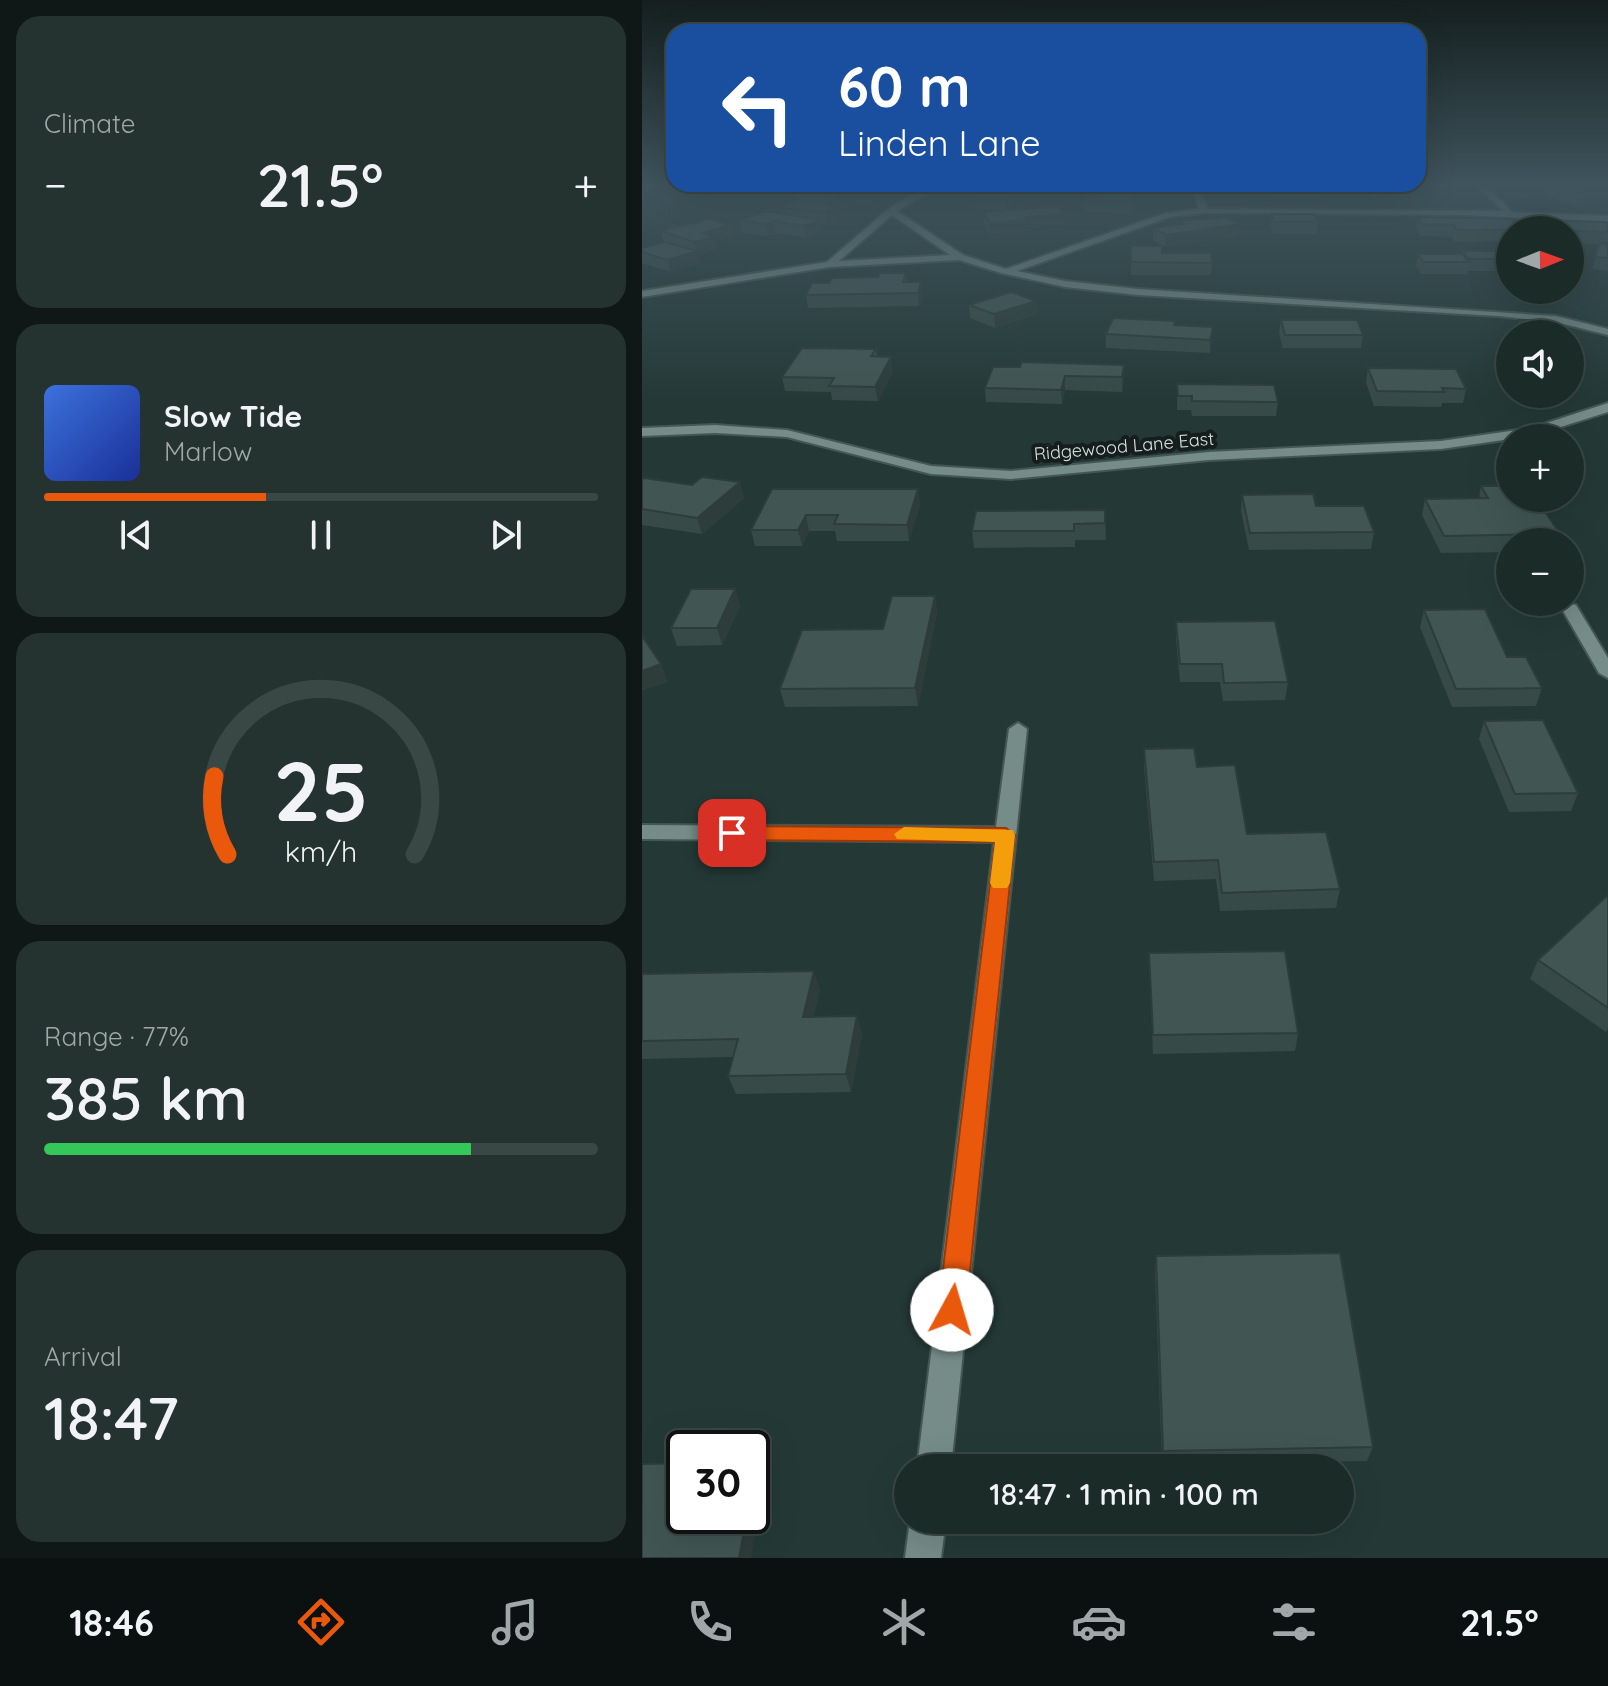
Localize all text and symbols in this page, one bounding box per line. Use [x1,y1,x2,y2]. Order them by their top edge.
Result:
text: 60 m [838,51,971,121]
icon: left [706,56,810,160]
text: Climate [44,107,135,140]
text: Linden Lane [838,120,1041,165]
text: 21.5° [257,147,383,222]
text: − [44,157,67,212]
text: + [573,157,598,212]
north arrow [1496,216,1584,304]
map controls [1496,216,1584,616]
button: sound [1496,320,1584,408]
text: Slow Tide [164,397,302,435]
button: + [1496,424,1584,512]
street label: Ridgewood Lane East [1033,427,1215,465]
text: Marlow [164,435,252,468]
icon: previous [114,513,158,557]
icon: pause [299,513,343,557]
icon: next [484,513,528,557]
button: − [1496,528,1584,616]
text: 25 [273,738,369,842]
pin [698,799,766,867]
icon: arrive [710,811,754,855]
text: km/h [285,833,357,869]
text: Range · 77% [44,1020,189,1053]
text: 385 km [44,1060,248,1135]
position arrow [910,1268,994,1352]
text: Arrival [44,1340,122,1373]
text: 18:47 [44,1380,179,1455]
speed limit sign: 30 [666,1430,770,1534]
text: 18:47 · 1 min · 100 m [989,1475,1259,1513]
icon: directions [293,1594,349,1650]
icon: music [487,1594,543,1650]
icon: phone [682,1594,738,1650]
icon: climate [876,1594,932,1650]
icon: car [1071,1594,1127,1650]
icon: filters [1266,1594,1322,1650]
text: 18:46 [69,1600,154,1645]
text: 21.5° [1460,1600,1539,1645]

